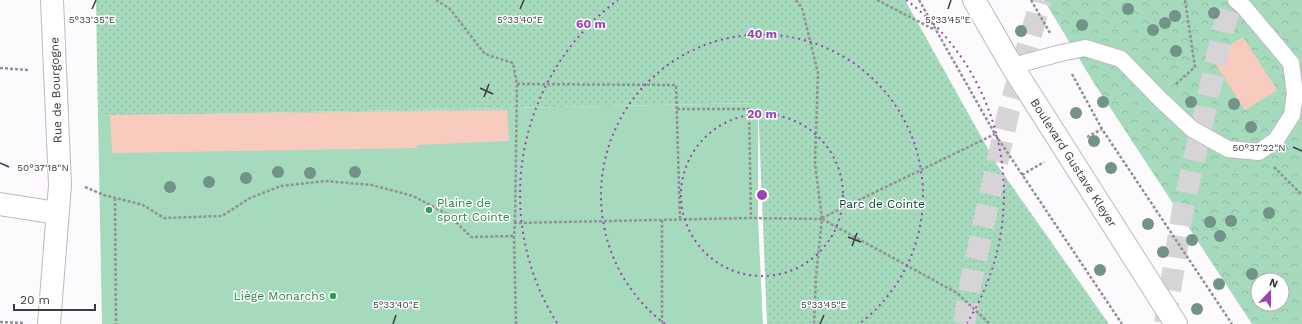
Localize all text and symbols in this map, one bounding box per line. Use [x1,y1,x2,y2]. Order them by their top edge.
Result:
text: 5°33'35"E [69,14,115,25]
text: 5°33'40"E [497,14,543,25]
text: 5°33'45"E [925,14,971,25]
text: 60 m [576,17,606,31]
text: 40 m [747,27,777,41]
street label: Rue de Bourgogne [47,37,65,143]
street label: Boulevard Gustave Kleyer [1028,96,1120,230]
text: 20 m [747,107,777,121]
text: 50°37'22"N [1232,142,1286,153]
text: 50°37'18"N [17,162,69,173]
centre of rings [755,188,769,202]
place label: Plaine de sport Cointe [437,196,510,224]
park label: Parc de Cointe [839,197,925,211]
marker: Plaine de sport Cointe [424,205,434,215]
north arrow [1250,272,1290,312]
text: N [1267,276,1280,291]
scale bar [14,286,95,312]
place label: Liège Monarchs [234,289,325,303]
marker: Liège Monarchs [328,291,338,301]
text: 20 m [20,293,50,307]
text: 5°33'40"E [373,299,419,310]
text: 5°33'45"E [801,299,847,310]

